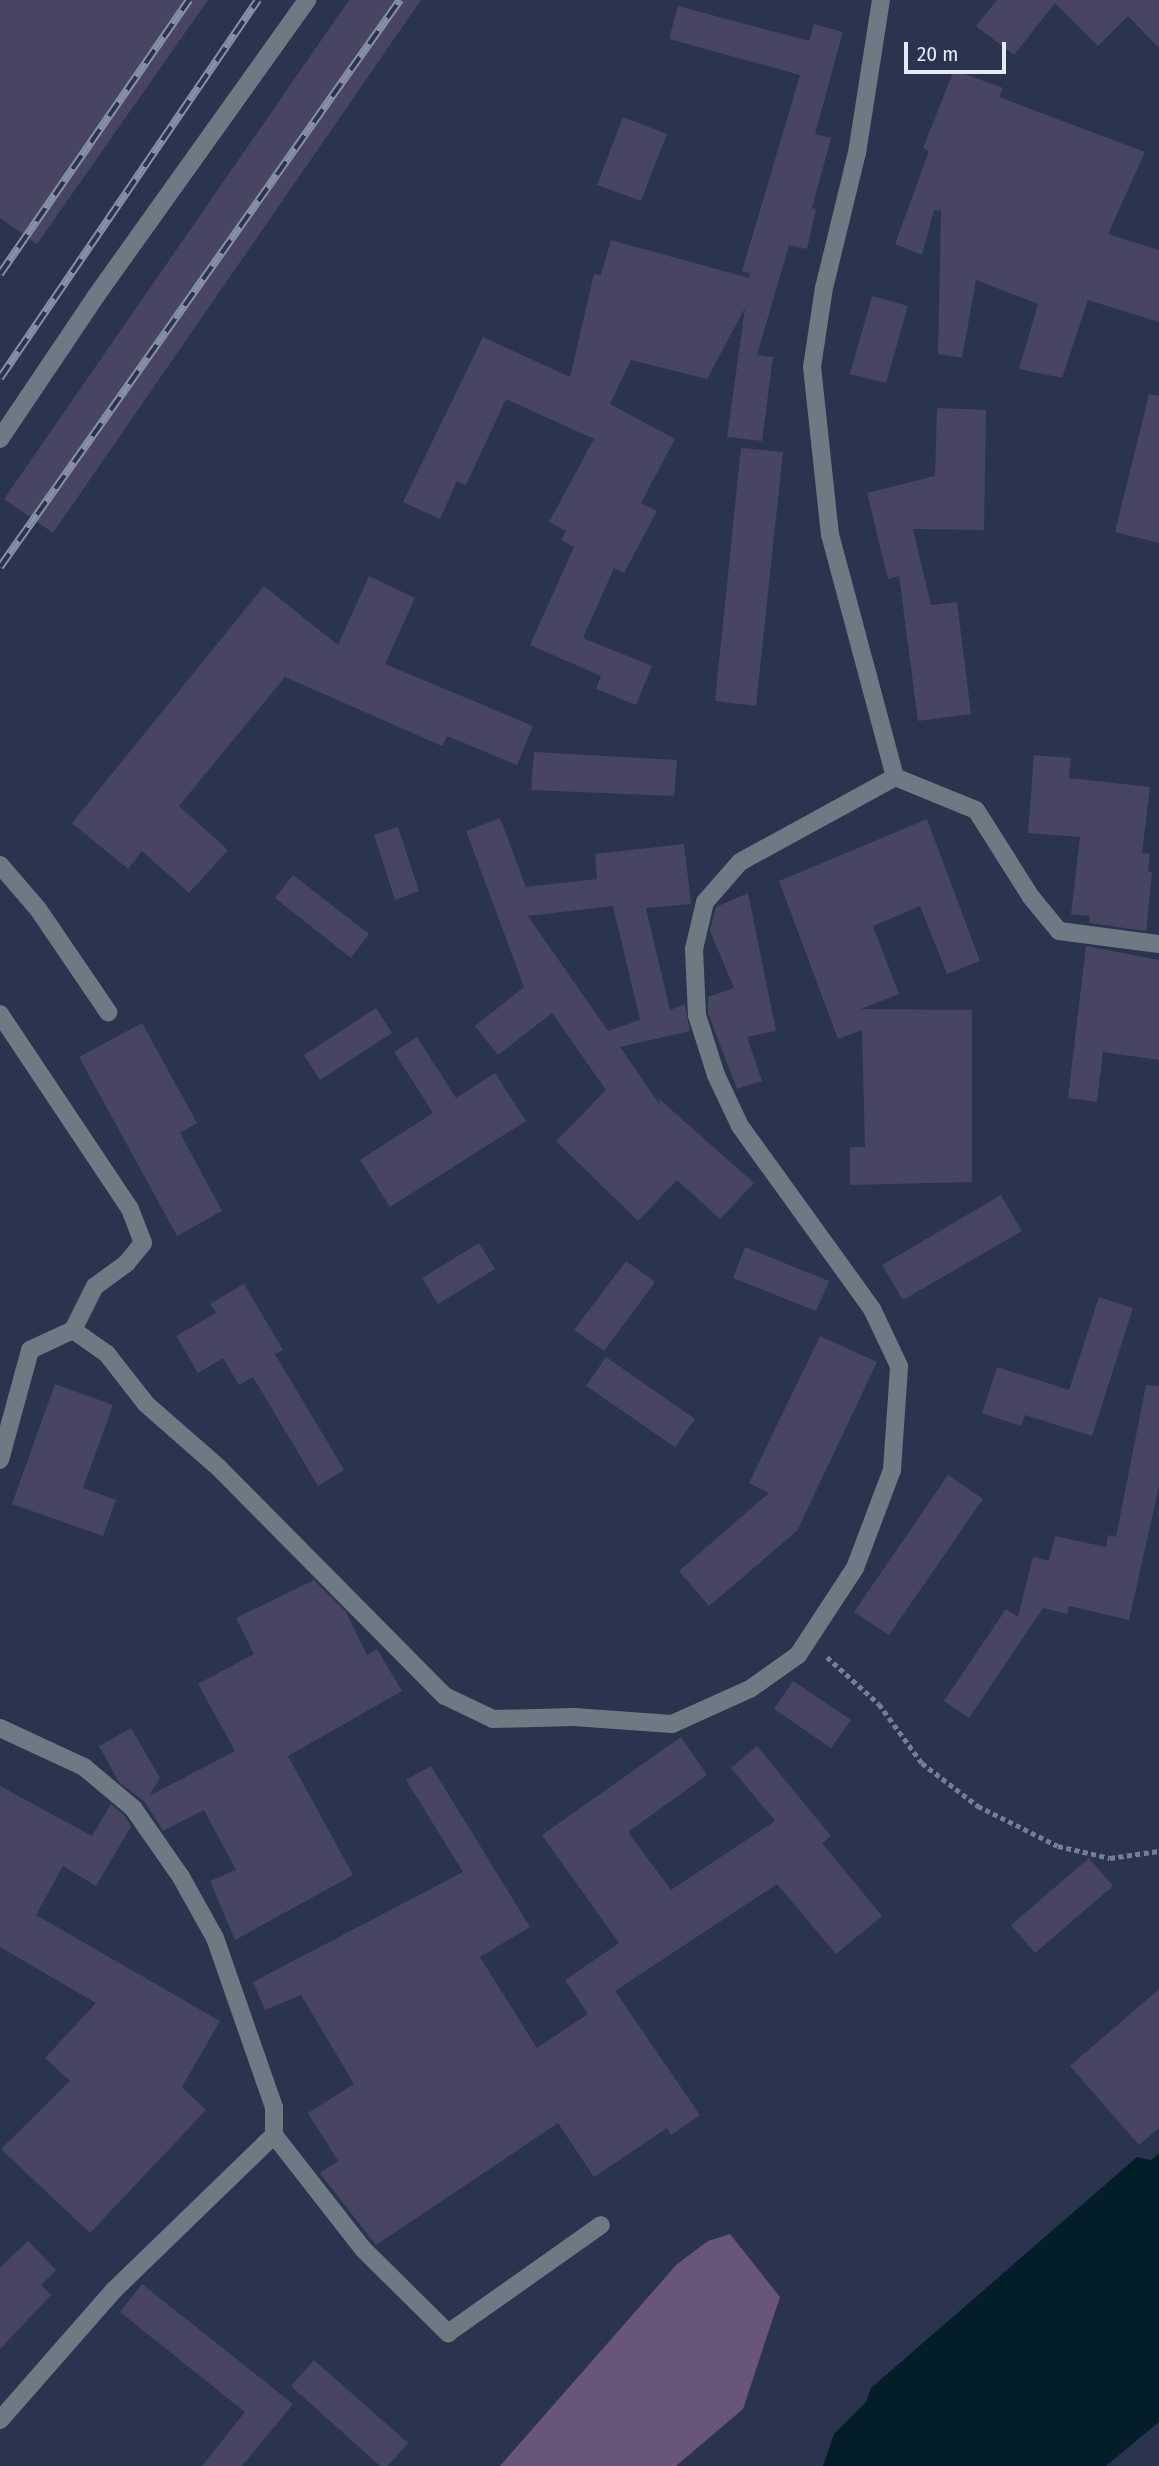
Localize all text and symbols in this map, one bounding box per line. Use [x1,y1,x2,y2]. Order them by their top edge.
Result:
scale bar [907,28,1009,72]
text: 20 m [917,41,958,67]

